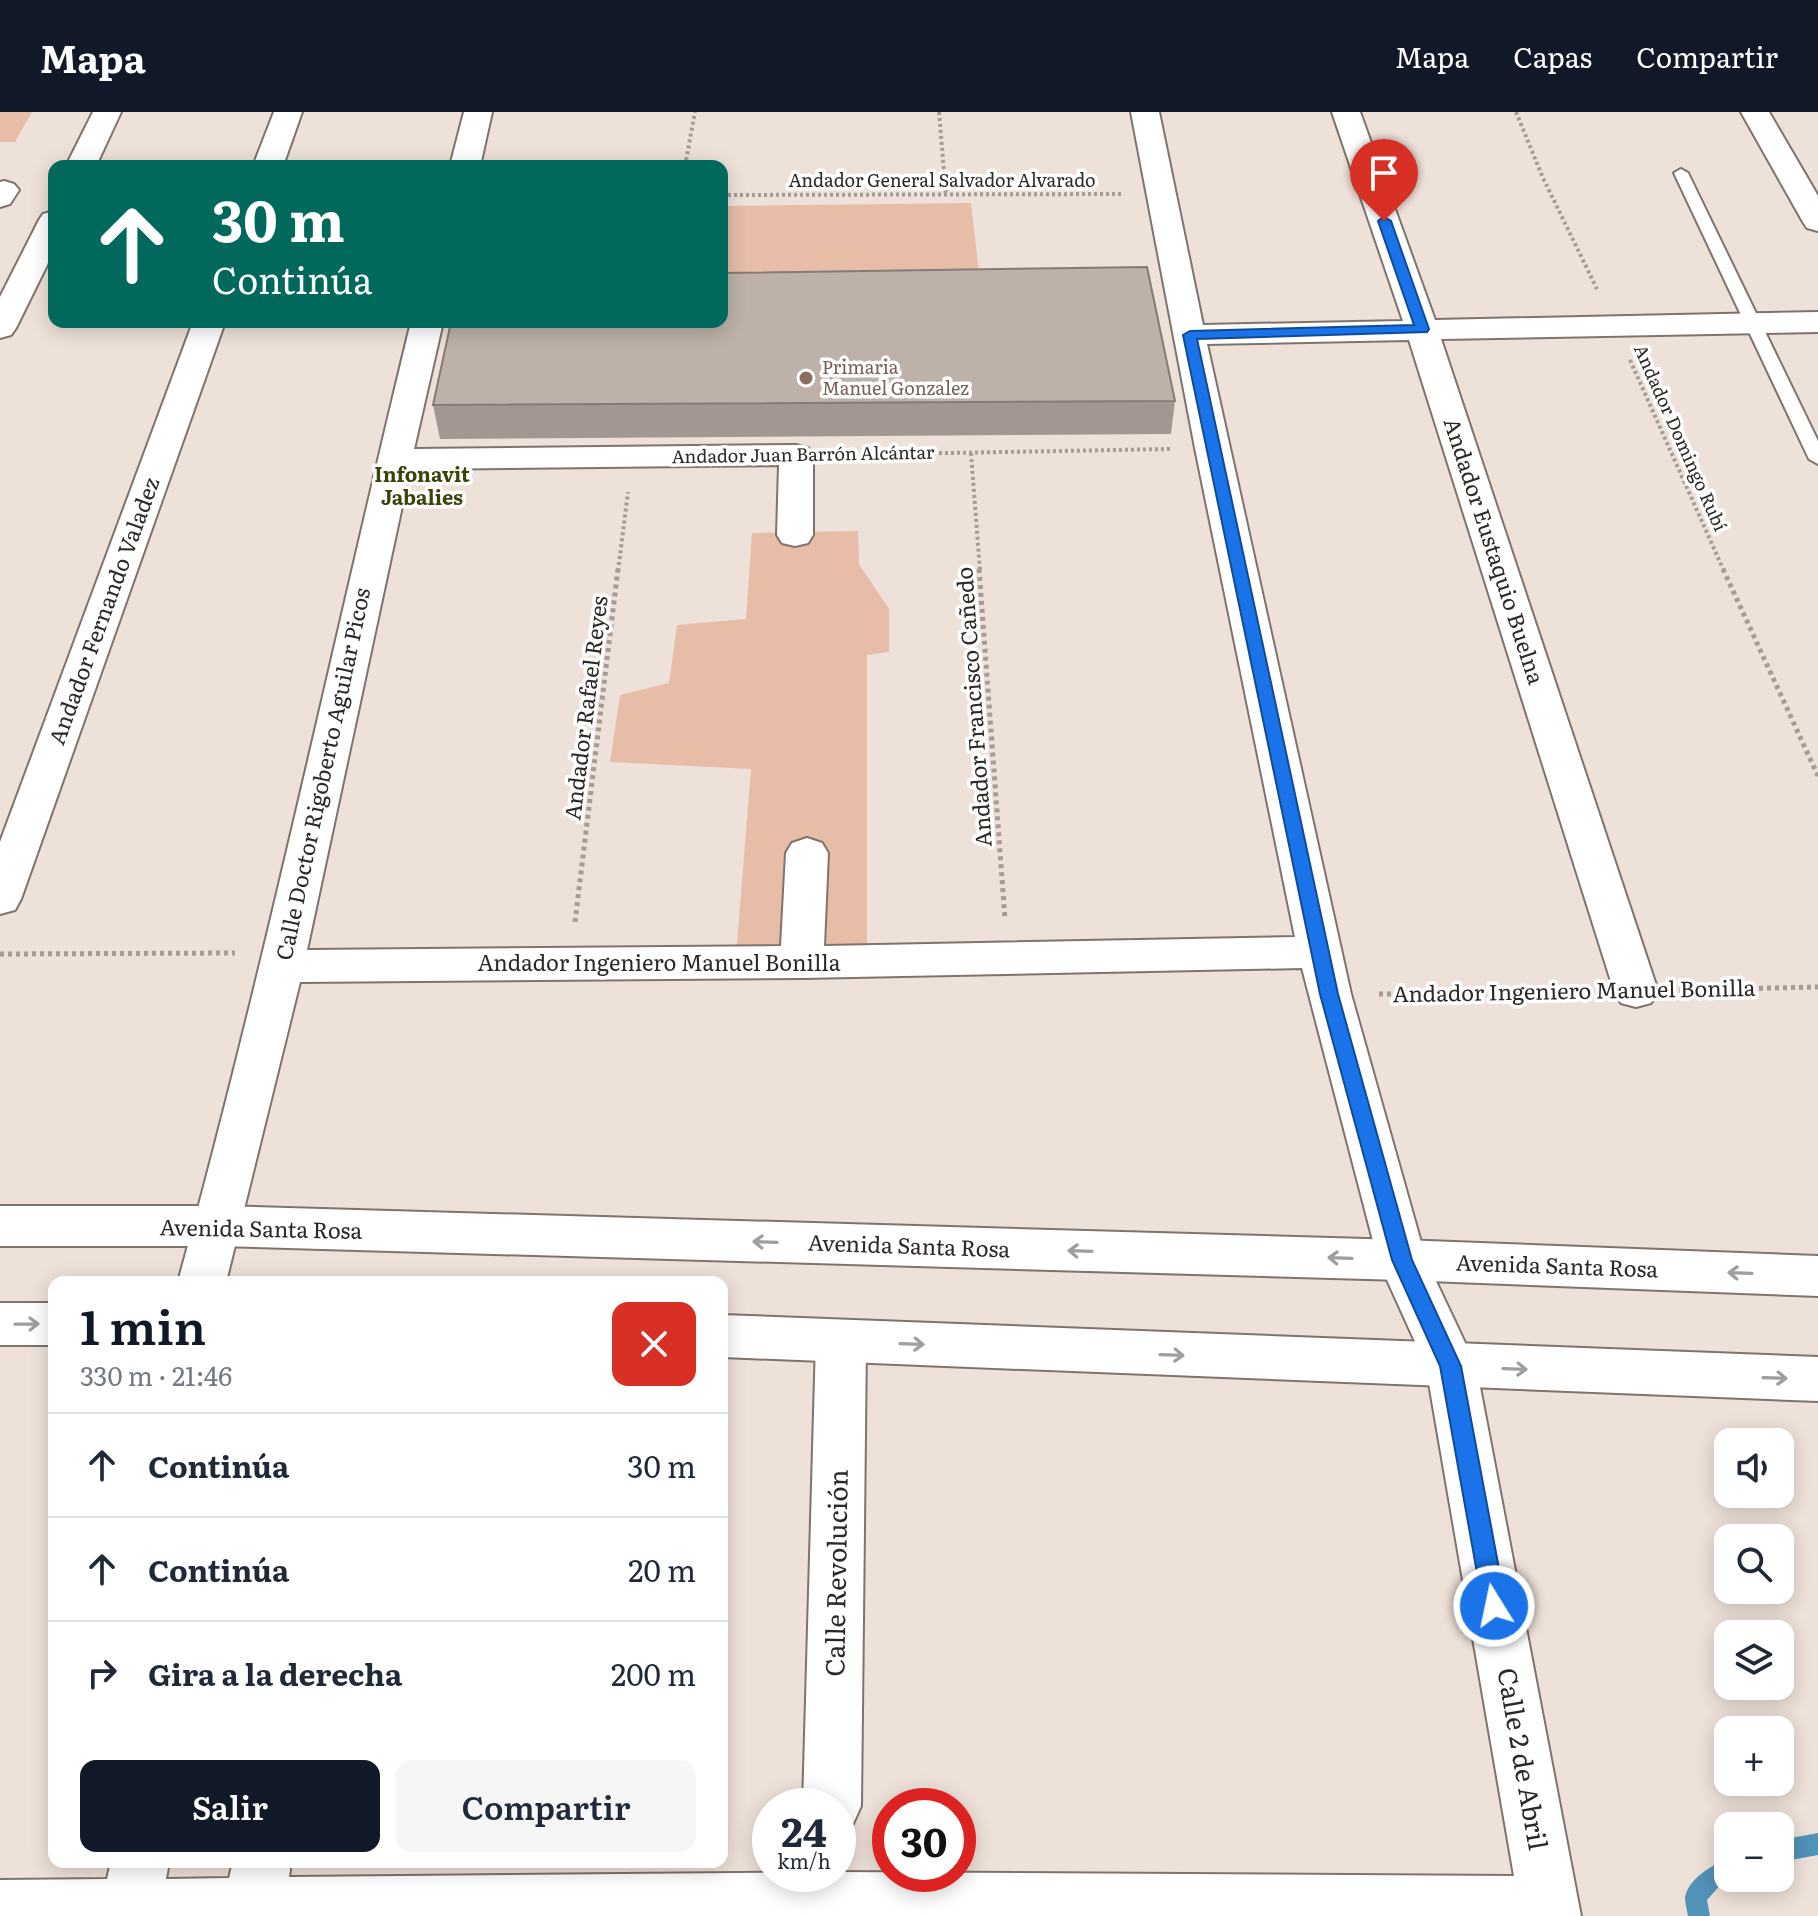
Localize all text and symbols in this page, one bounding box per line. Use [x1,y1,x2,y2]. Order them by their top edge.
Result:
text: Mapa [40,28,146,85]
text: Mapa [1395,35,1469,77]
text: Capas [1513,35,1592,77]
text: Compartir [1636,35,1778,77]
pin [1350,139,1418,221]
icon: arrive [1362,151,1406,195]
street label: Andador General Salvador Alvarado [788,166,1096,193]
text: 30 m [212,176,345,259]
icon: ahead [80,192,184,296]
text: Continúa [212,252,372,305]
street label: Andador Domingo Rubí [1628,340,1735,535]
place label: Primaria Manuel Gonzalez [822,353,969,401]
marker: Primaria Manuel Gonzalez [797,369,815,387]
street label: Andador Eustaquio Buelna [1437,413,1554,688]
street label: Andador Juan Barrón Alcántar [671,438,935,469]
district label: Infonavit Jabalies [374,458,470,511]
street label: Andador Fernando Valadez [39,472,166,749]
street label: Andador Francisco Cañedo [946,566,999,848]
street label: Calle Doctor Rigoberto Aguilar Picos [266,584,377,963]
street label: Andador Rafael Reyes [554,594,615,822]
street label: Andador Ingeniero Manuel Bonilla [477,945,841,978]
street label: Andador Ingeniero Manuel Bonilla [1392,970,1756,1009]
street label: Avenida Santa Rosa [159,1209,363,1246]
street label: Avenida Santa Rosa [807,1224,1011,1265]
one-way arrow [752,1234,779,1249]
one-way arrow [1067,1243,1094,1258]
street label: Avenida Santa Rosa [1455,1244,1659,1285]
one-way arrow [1327,1251,1354,1266]
one-way arrow [1727,1265,1754,1280]
text: 1 min [80,1289,206,1360]
button: close [612,1302,696,1386]
one-way arrow [13,1316,40,1332]
one-way arrow [898,1336,925,1351]
one-way arrow [1158,1347,1185,1362]
text: 330 m · 21:46 [80,1355,232,1394]
one-way arrow [1501,1361,1528,1376]
one-way arrow [1761,1370,1788,1385]
map controls [1714,1428,1794,1892]
button: sound [1714,1428,1794,1508]
icon: ahead [80,1443,124,1487]
text: Continúa [148,1443,289,1487]
text: 30 m [627,1443,696,1487]
street label: Calle Revolución [813,1469,856,1677]
button: search [1714,1524,1794,1604]
icon: ahead [80,1547,124,1591]
text: Continúa [148,1547,289,1591]
text: 20 m [628,1547,696,1591]
position arrow [1452,1564,1536,1648]
button: layers [1714,1620,1794,1700]
icon: right [80,1651,124,1695]
text: Gira a la derecha [148,1651,402,1695]
text: 200 m [611,1651,696,1695]
street label: Calle 2 de Abril [1489,1664,1560,1853]
button: + [1714,1716,1794,1796]
button: Salir [80,1760,380,1852]
button: Compartir [396,1760,696,1852]
speed limit sign: 30 [872,1788,976,1892]
text: 24 [781,1800,827,1859]
button: − [1714,1812,1794,1892]
text: km/h [777,1845,831,1875]

